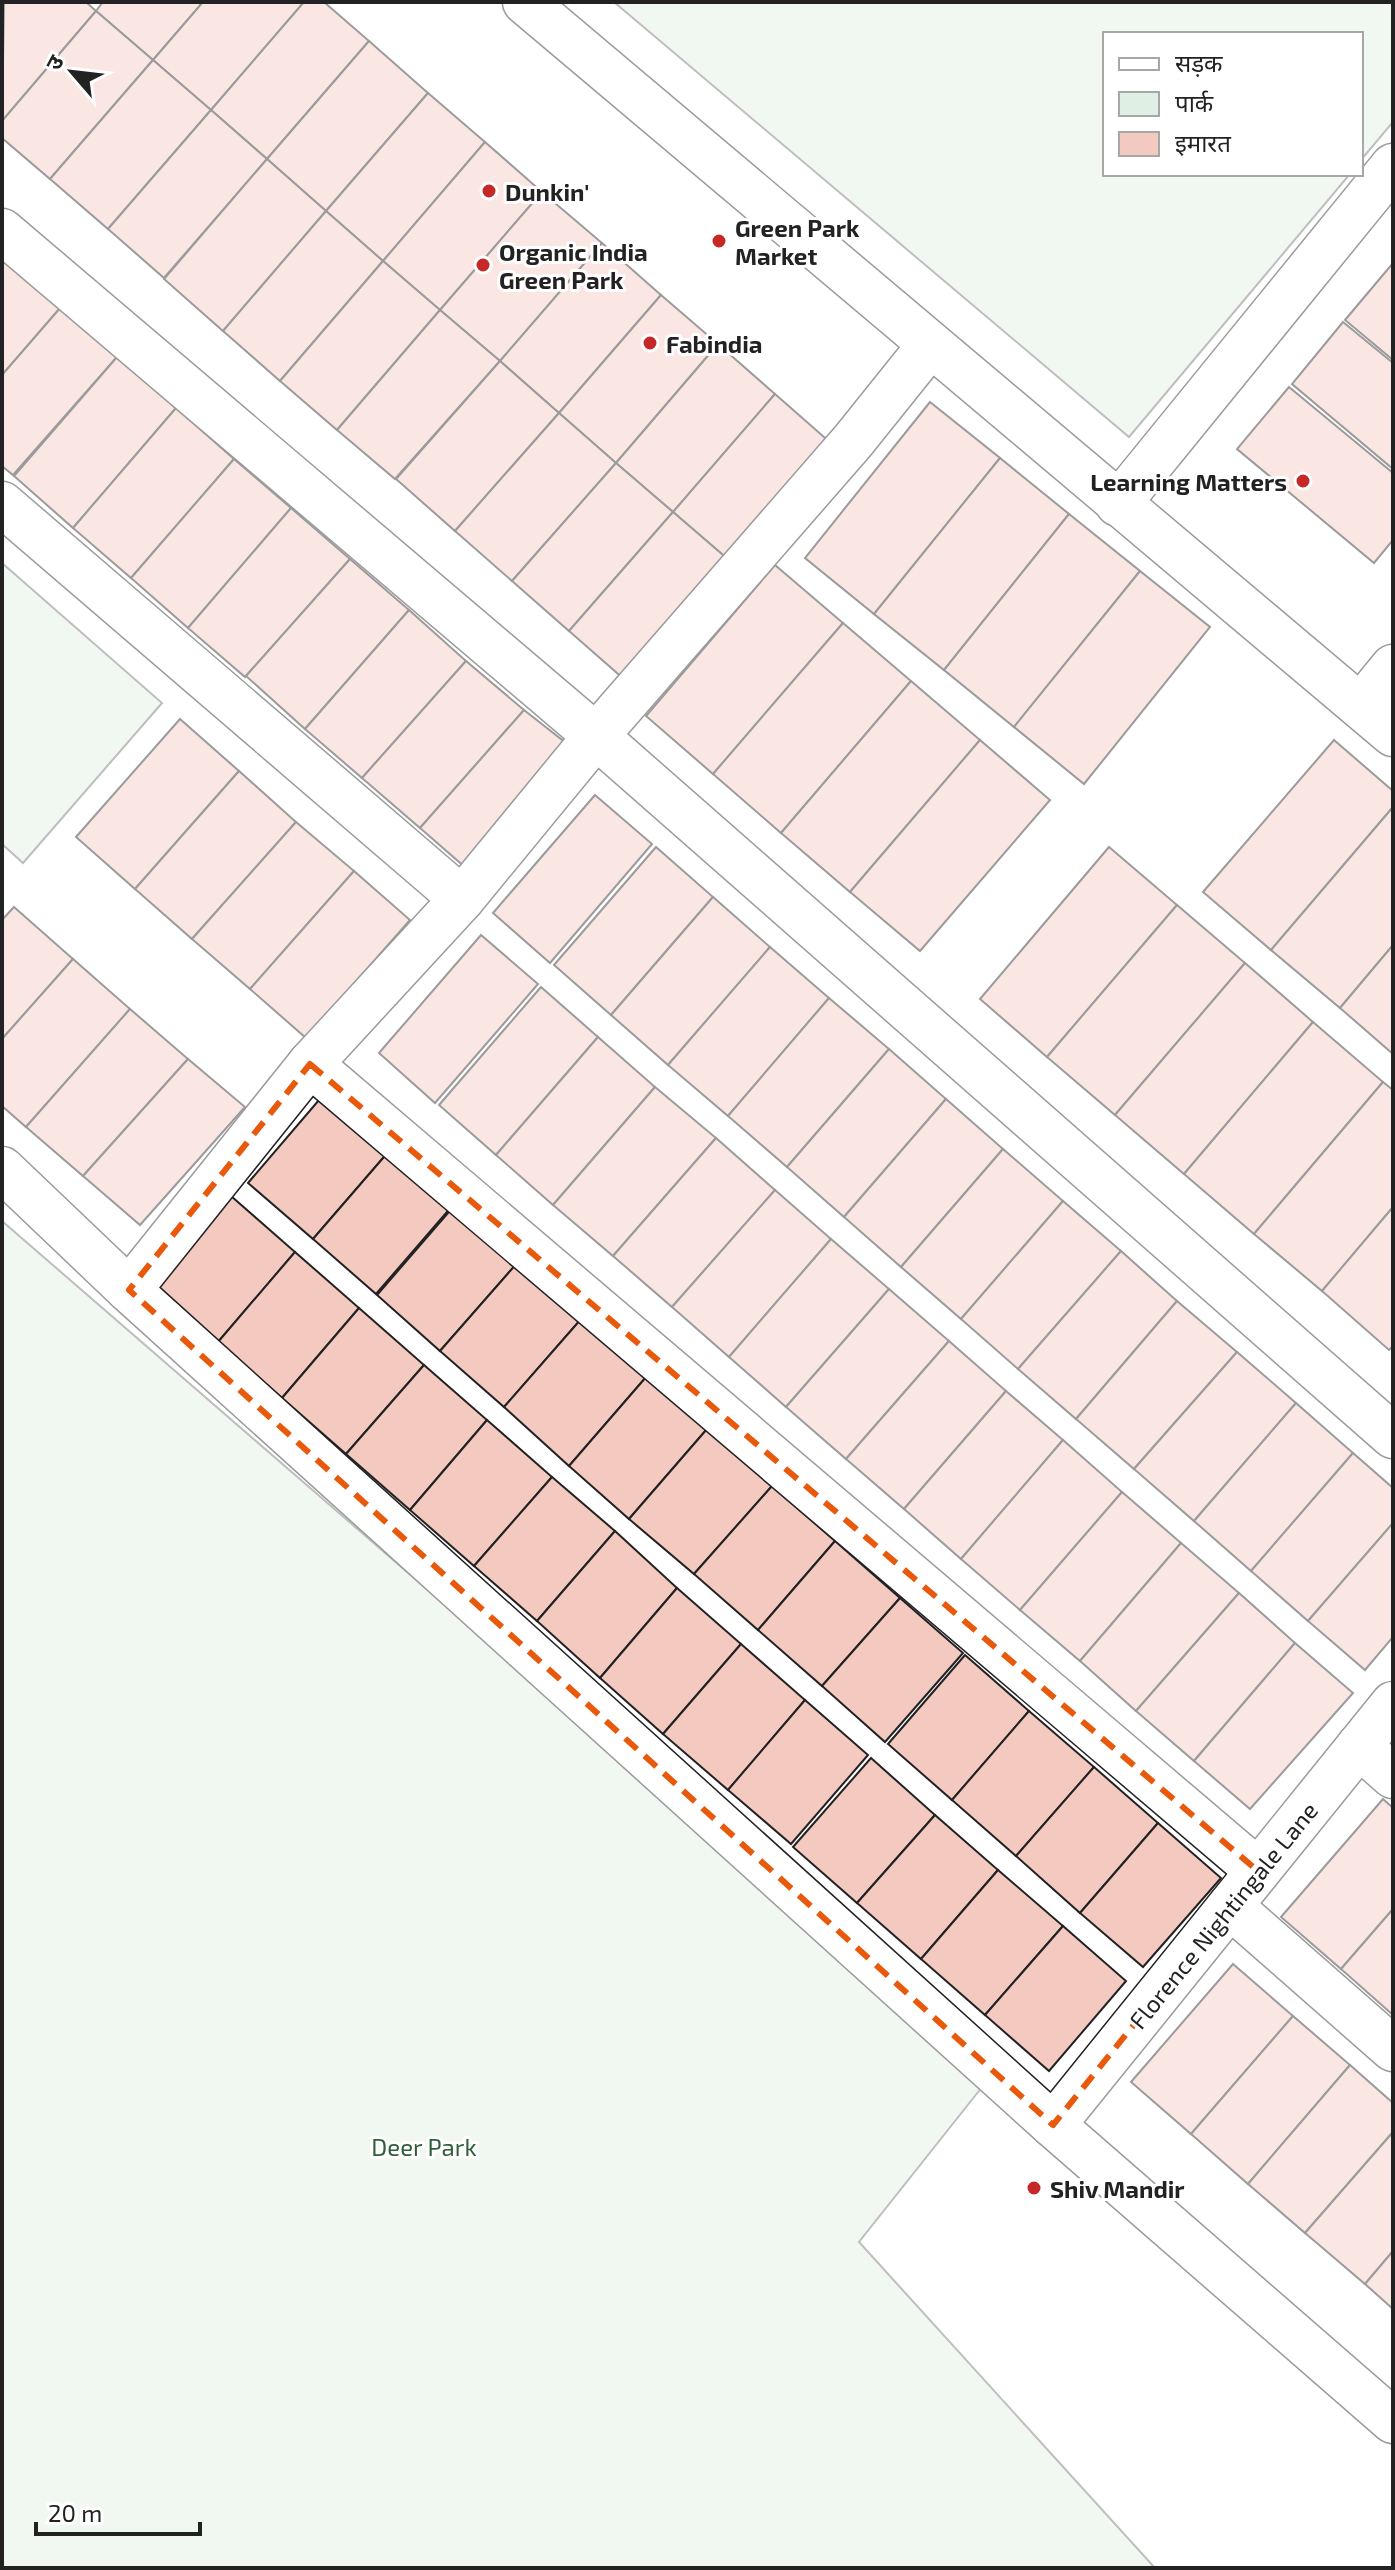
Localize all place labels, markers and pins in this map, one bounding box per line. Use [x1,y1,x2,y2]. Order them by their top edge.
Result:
place label: Dunkin' [505,177,589,206]
marker: Dunkin' [480,182,498,200]
place label: Green Park Market [735,213,860,270]
marker: Green Park Market [710,232,728,250]
place label: Organic India Green Park [499,237,648,294]
marker: Organic India Green Park [474,256,492,274]
place label: Fabindia [666,329,763,358]
marker: Fabindia [641,334,659,352]
place label: Learning Matters [1090,467,1287,496]
marker: Learning Matters [1294,472,1312,490]
place label: Shiv Mandir [1050,2174,1185,2203]
marker: Shiv Mandir [1025,2179,1043,2197]

